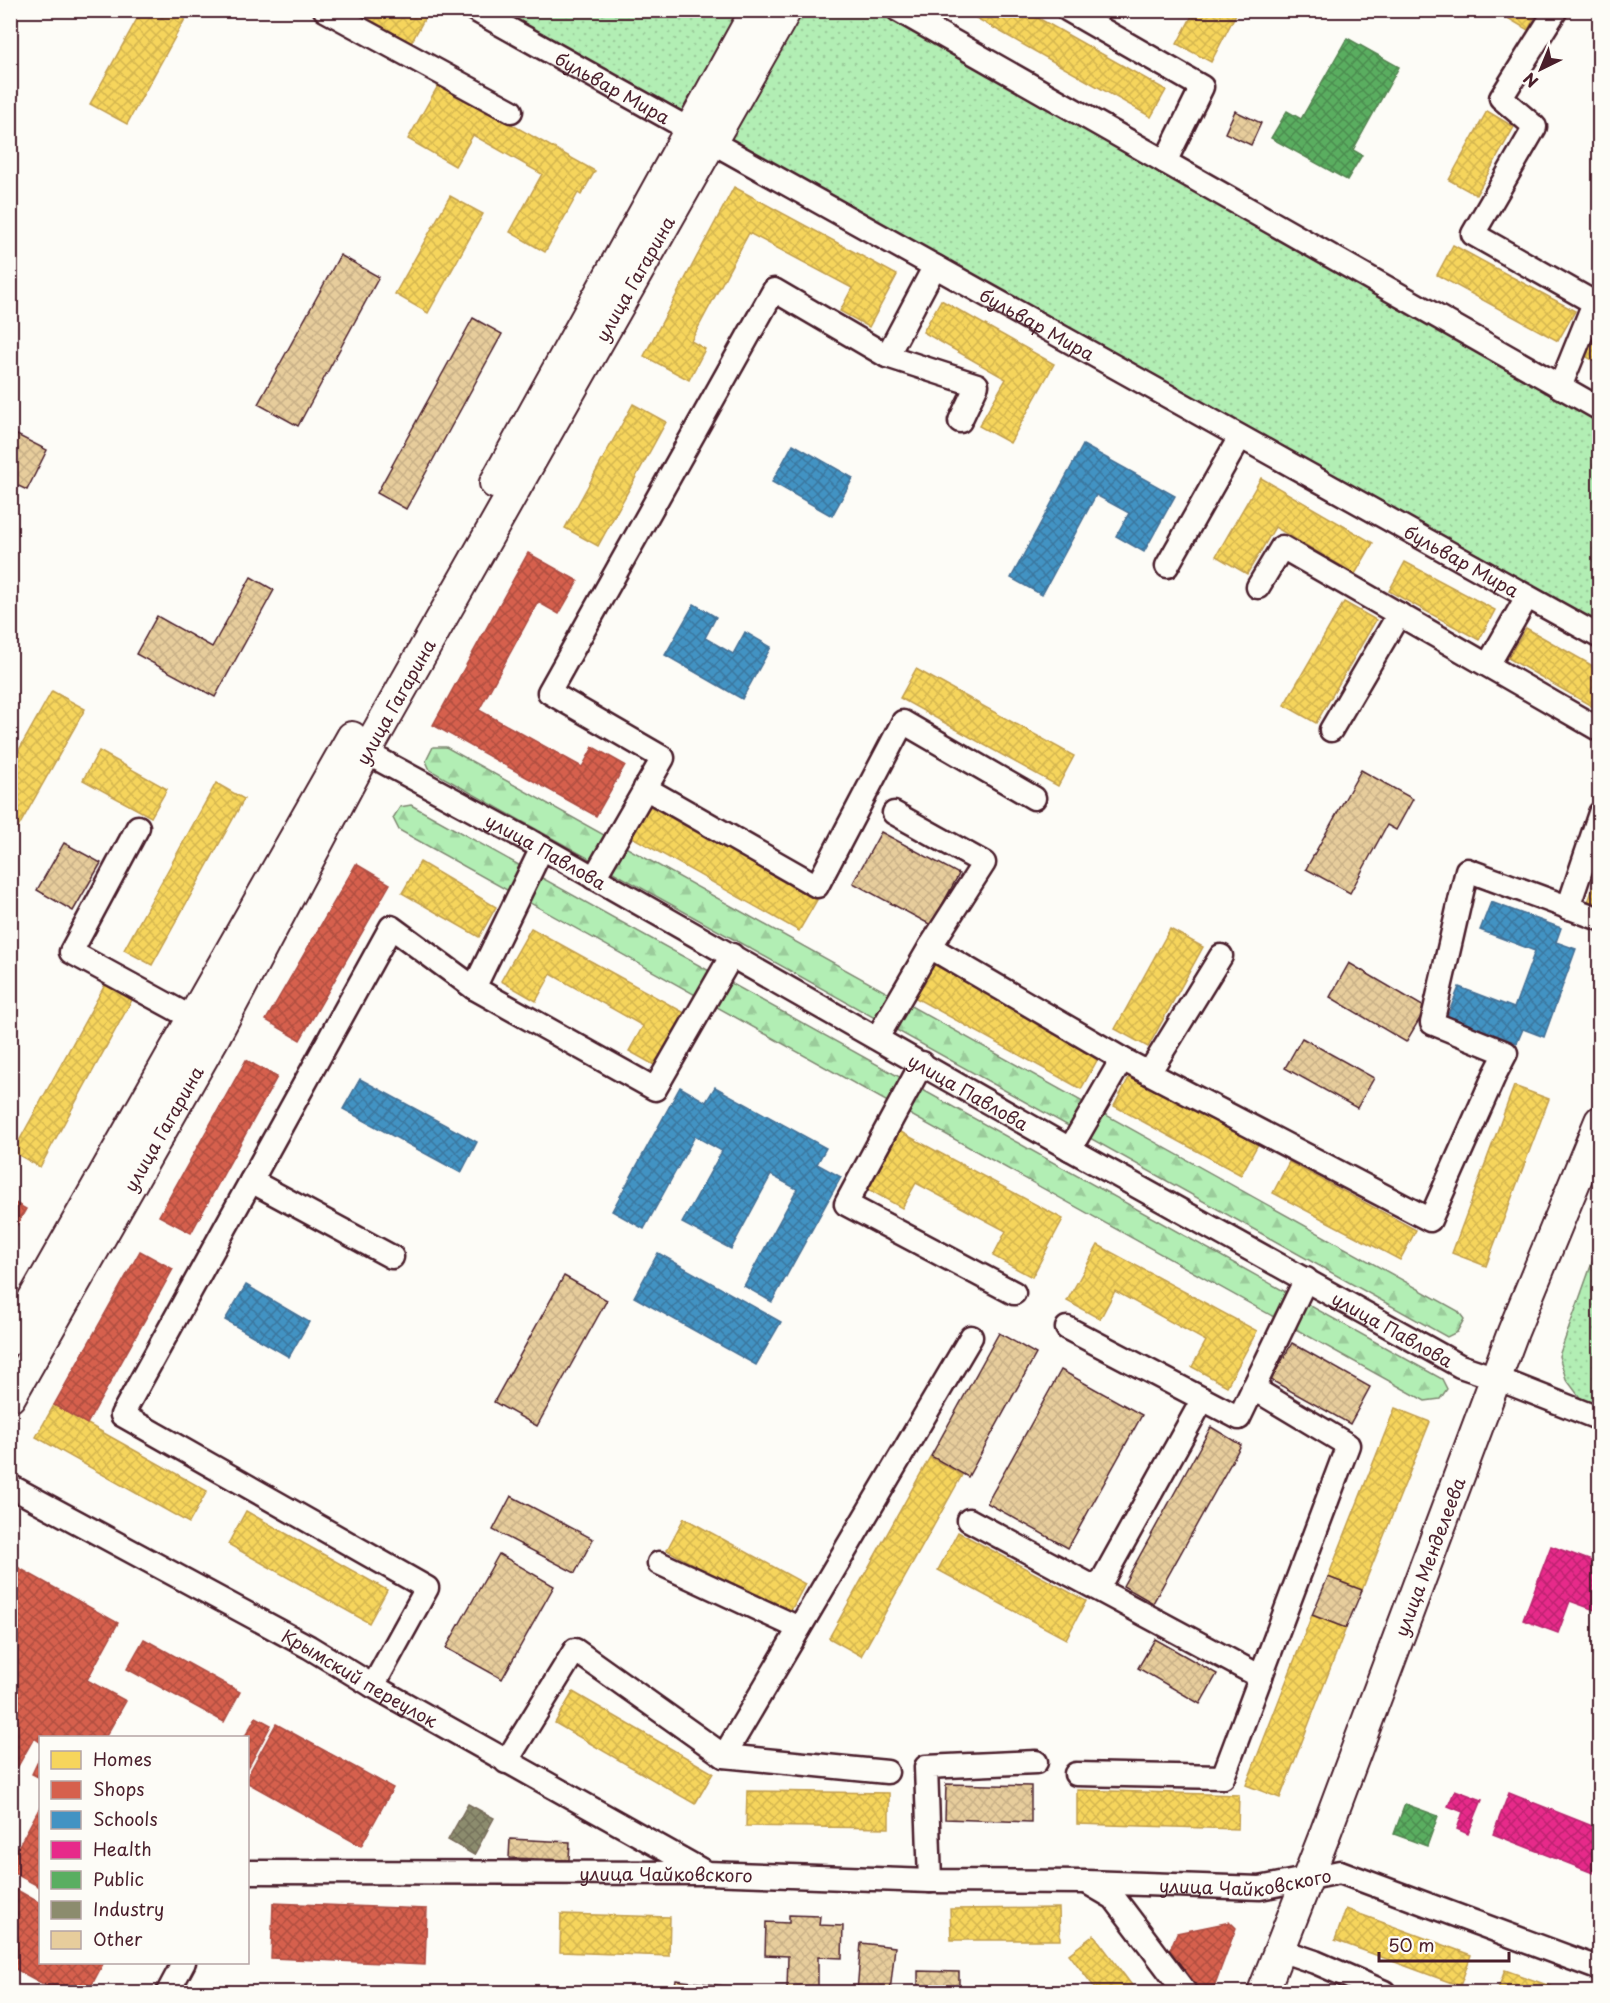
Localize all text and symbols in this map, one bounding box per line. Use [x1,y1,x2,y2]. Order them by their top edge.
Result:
north arrow [1511,39,1571,99]
street label: бульвар Мира [551,44,676,130]
text: N [1517,68,1543,94]
street label: улица Гагарина [588,210,681,346]
street label: бульвар Мира [975,281,1101,367]
street label: бульвар Мира [1400,517,1525,603]
street label: улица Гагарина [348,633,441,769]
street label: улица Павлова [481,806,612,896]
street label: улица Павлова [903,1046,1035,1137]
street label: улица Гагарина [116,1060,209,1196]
street label: улица Павлова [1327,1284,1459,1374]
street label: улица Менделеева [1387,1472,1471,1640]
street label: Крымский переулок [277,1621,443,1734]
legend [39,1736,249,1964]
text: Homes [93,1745,151,1772]
text: Shops [93,1775,144,1802]
text: Schools [93,1805,158,1832]
text: Health [93,1835,152,1862]
street label: улица Чайковского [579,1859,753,1888]
street label: улица Чайковского [1159,1861,1334,1902]
text: Public [93,1865,144,1892]
text: Industry [93,1895,164,1922]
text: Other [93,1925,143,1952]
scale bar [1379,1925,1510,1963]
text: 50 m [1388,1931,1435,1958]

